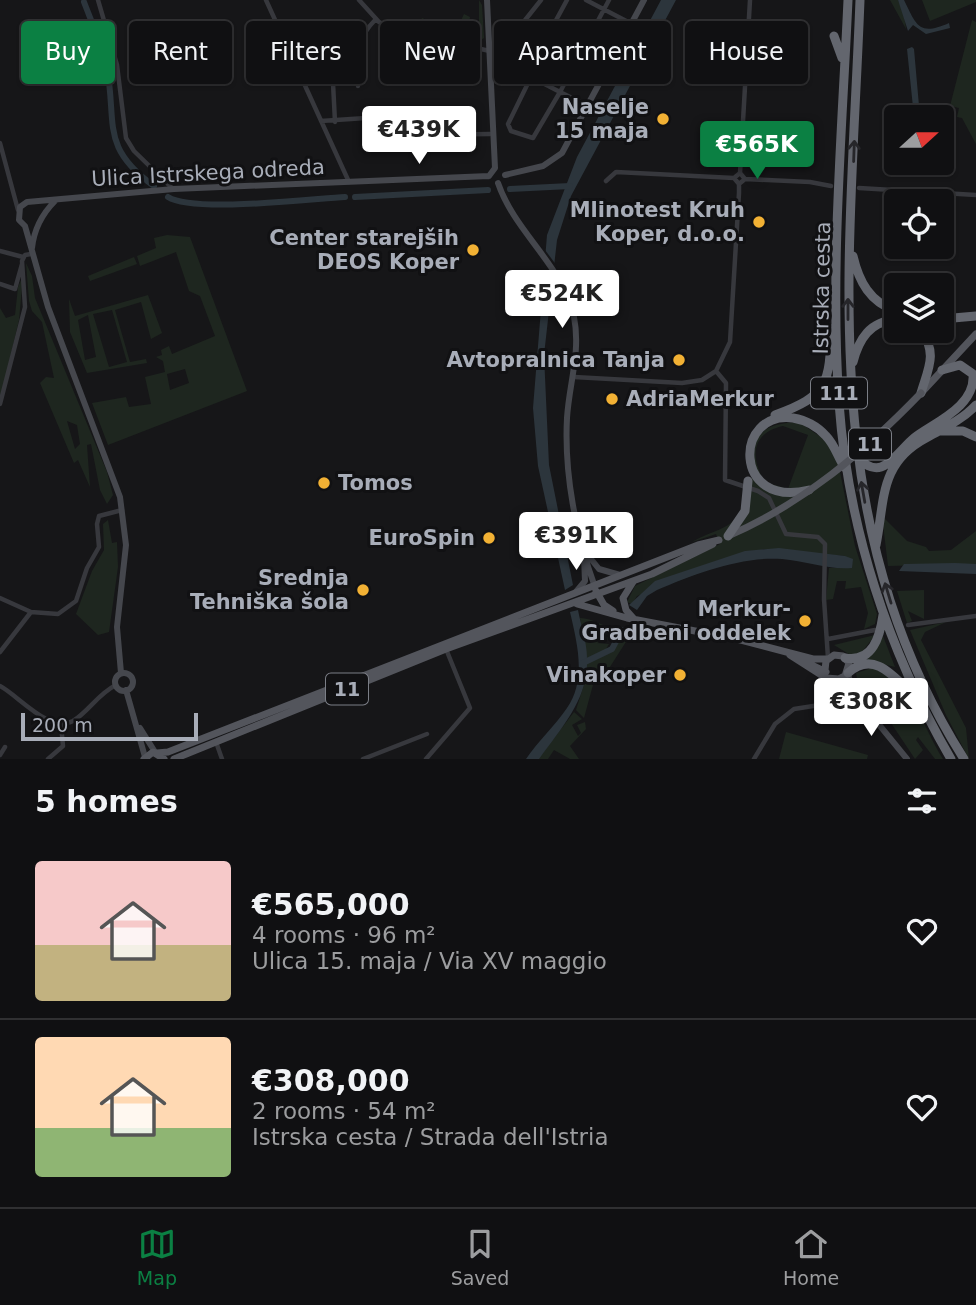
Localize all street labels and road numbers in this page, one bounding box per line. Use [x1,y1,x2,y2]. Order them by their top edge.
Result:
street label: Ulica Istrskega odreda [91,155,325,191]
street label: Istrska cesta [809,221,835,355]
road number: 111 [811,378,867,408]
road number: 11 [849,428,891,460]
road number: 11 [326,674,368,704]

